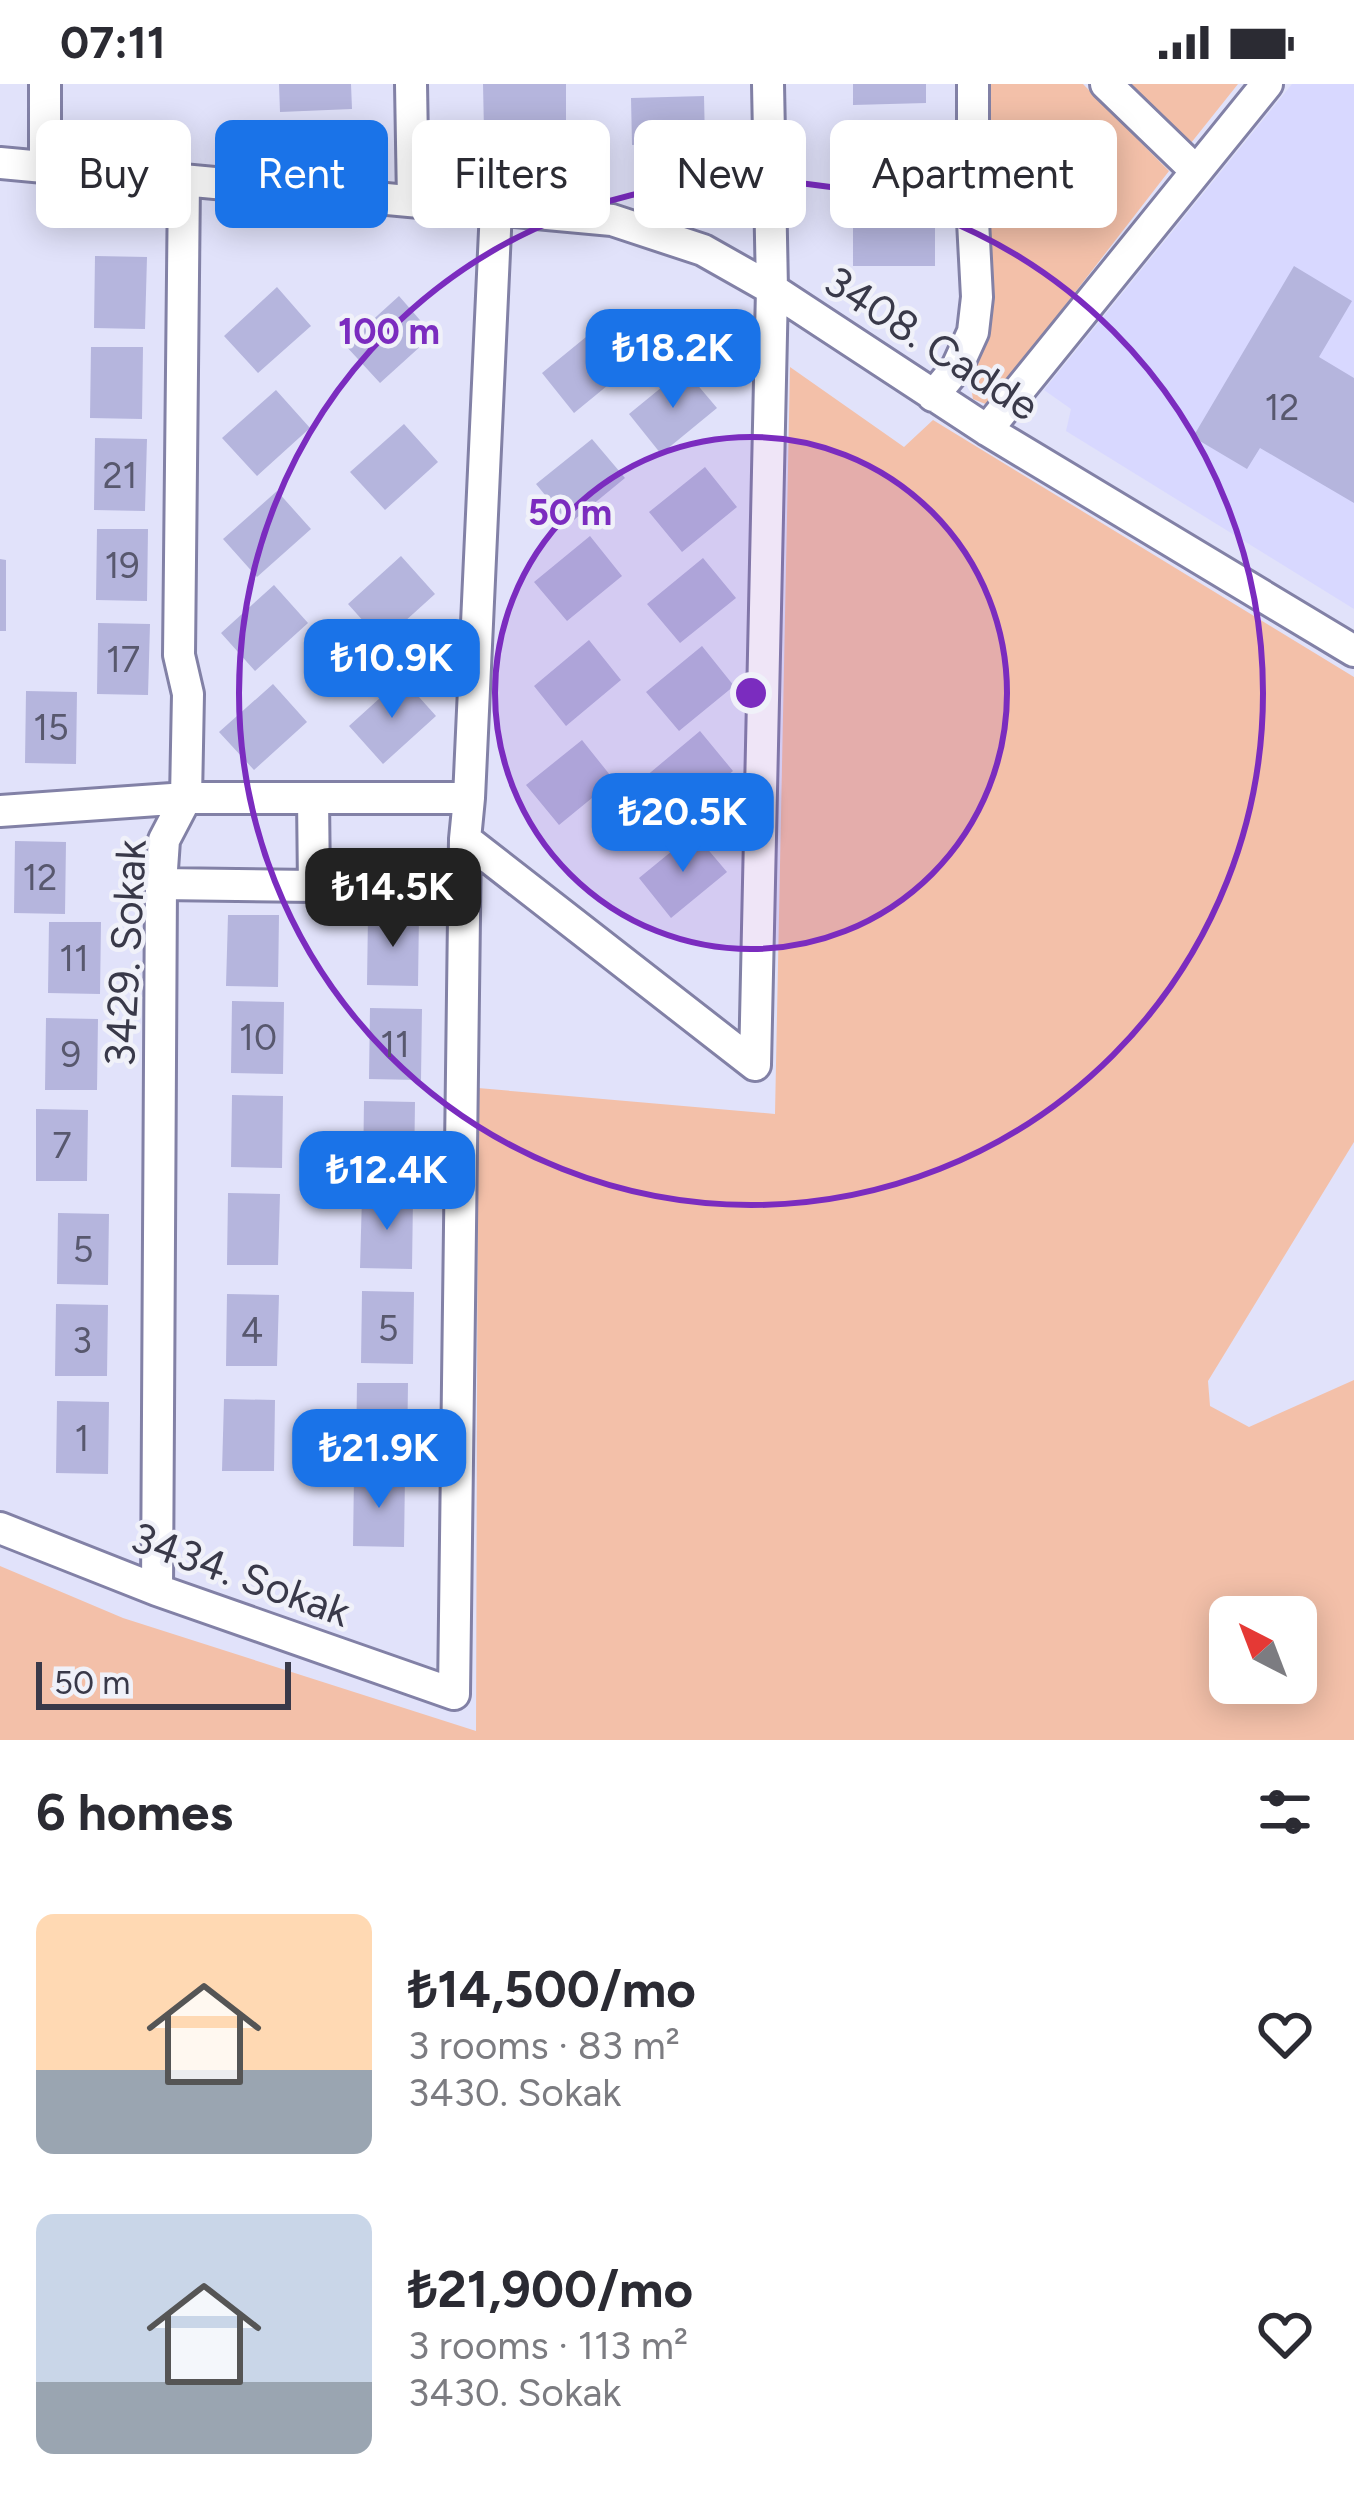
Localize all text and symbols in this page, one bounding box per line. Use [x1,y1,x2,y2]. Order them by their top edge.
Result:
text: 07:11 [60,15,166,69]
chip: Buy [36,120,191,228]
chip: Rent [215,120,388,228]
chip: Filters [412,120,610,228]
chip: New [634,120,806,228]
chip: Apartment [830,120,1117,228]
street label: 3408. Cadde [815,255,1048,431]
pin: ₺18.2K [575,309,771,411]
text: 100 m [338,310,440,353]
text: ₺18.2K [613,324,733,371]
house number: 12 [1265,386,1300,429]
house number: 21 [103,454,138,497]
text: 50 m [528,491,612,534]
house number: 19 [104,544,140,587]
pin: ₺10.9K [294,619,490,721]
text: ₺10.9K [331,634,453,681]
house number: 17 [106,638,140,681]
centre of rings [730,672,772,714]
house number: 15 [33,706,69,749]
pin: ₺20.5K [585,773,781,875]
text: ₺20.5K [619,788,747,835]
street label: 3429. Sokak [94,838,157,1068]
pin: ₺14.5K [295,848,491,950]
house number: 12 [23,856,58,899]
text: ₺14.5K [332,863,454,910]
house number: 11 [59,937,89,980]
house number: 10 [239,1016,277,1059]
house number: 11 [380,1023,410,1066]
house number: 9 [61,1033,81,1076]
house number: 7 [52,1124,72,1167]
pin: ₺12.4K [289,1131,485,1233]
text: ₺12.4K [326,1146,448,1193]
house number: 5 [73,1228,93,1271]
house number: 5 [378,1307,398,1350]
house number: 4 [241,1309,263,1352]
house number: 3 [72,1319,92,1362]
pin: ₺21.9K [281,1409,477,1511]
house number: 1 [75,1417,89,1460]
text: ₺21.9K [319,1424,439,1471]
street label: 3434. Sokak [125,1511,358,1638]
north arrow [1209,1596,1317,1704]
map controls [1209,1596,1317,1704]
scale bar [36,1656,291,1709]
text: 50 m [54,1663,130,1702]
icon: filters [1252,1779,1318,1845]
text: 6 homes [36,1782,233,1843]
text: ₺14,500/mo [408,1959,696,2020]
icon: home [132,1962,276,2106]
icon: heart [1252,2001,1318,2067]
text: 3 rooms · 83 m² [408,2022,680,2069]
text: 3430. Sokak [408,2069,621,2116]
text: ₺21,900/mo [408,2259,693,2320]
icon: home [132,2262,276,2406]
icon: heart [1252,2301,1318,2367]
text: 3 rooms · 113 m² [408,2322,688,2369]
text: 3430. Sokak [408,2369,621,2416]

